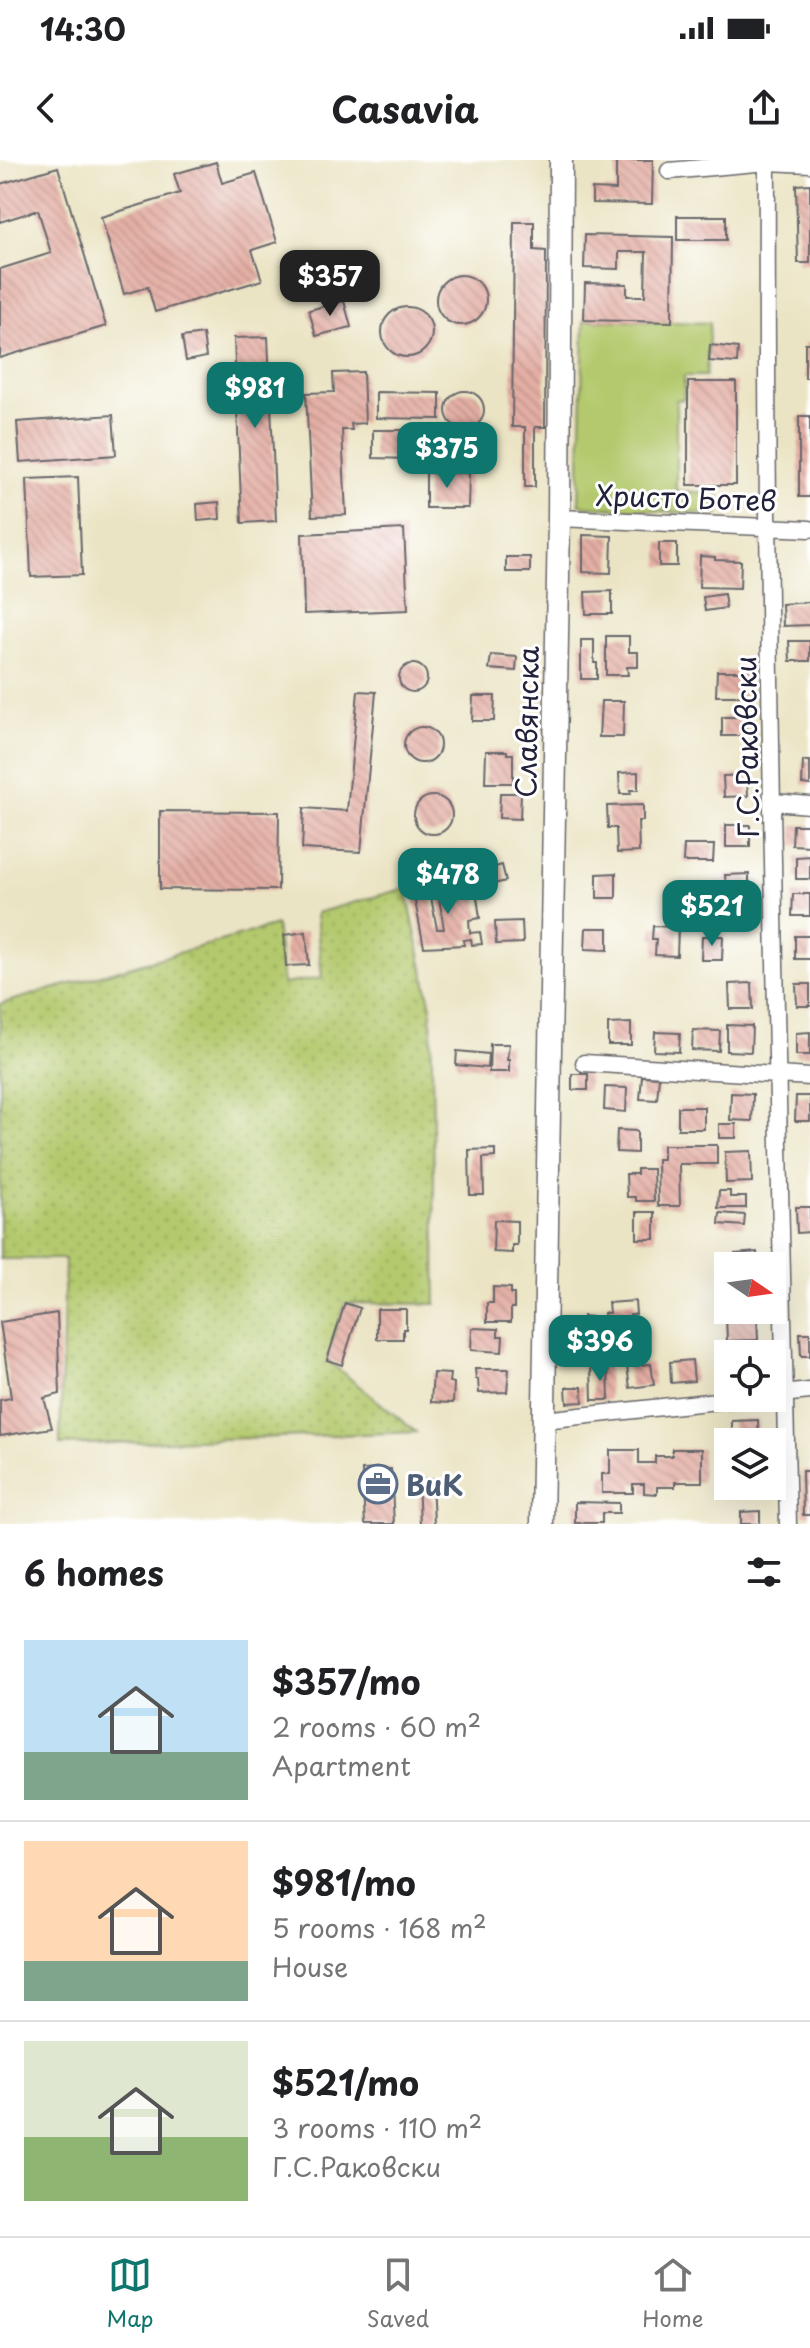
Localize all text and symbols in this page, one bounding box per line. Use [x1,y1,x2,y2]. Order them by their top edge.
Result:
text: 14:30 [40,6,126,51]
text: Casavia [331,81,479,135]
icon: back [24,86,68,130]
icon: share [742,86,786,130]
pin: $357 [283,250,377,318]
text: $357 [298,256,362,295]
pin: $981 [208,362,302,430]
text: $981 [225,368,285,407]
pin: $375 [400,422,494,490]
text: $375 [415,428,479,467]
street label: Христо Ботев [595,472,777,522]
street label: Славянска [503,645,549,798]
street label: Г.С.Раковски [723,656,769,838]
pin: $478 [401,848,495,916]
text: $478 [416,854,480,893]
pin: $521 [665,880,759,948]
text: $521 [680,886,744,925]
north arrow [714,1252,786,1324]
map controls [714,1252,786,1500]
pin: $396 [553,1315,647,1383]
text: $396 [567,1321,633,1360]
button: locate [714,1340,786,1412]
button: layers [714,1428,786,1500]
office icon: ВиК [357,1463,399,1505]
place label: ВиК [406,1463,463,1506]
text: 6 homes [24,1546,164,1598]
icon: filters [742,1550,786,1594]
text: $357/mo [272,1655,421,1707]
icon: home [88,1672,184,1768]
text: 2 rooms · 60 m² [272,1707,481,1746]
text: Apartment [272,1746,411,1785]
text: $981/mo [272,1856,416,1908]
icon: home [88,1873,184,1969]
text: 5 rooms · 168 m² [272,1908,487,1947]
text: House [272,1947,348,1986]
text: $521/mo [272,2056,419,2108]
icon: home [88,2073,184,2169]
text: 3 rooms · 110 m² [272,2108,482,2147]
text: Г.С.Раковски [272,2147,441,2186]
tab: Map [107,2253,154,2334]
tab: Saved [367,2253,429,2334]
tab: Home [642,2253,703,2334]

